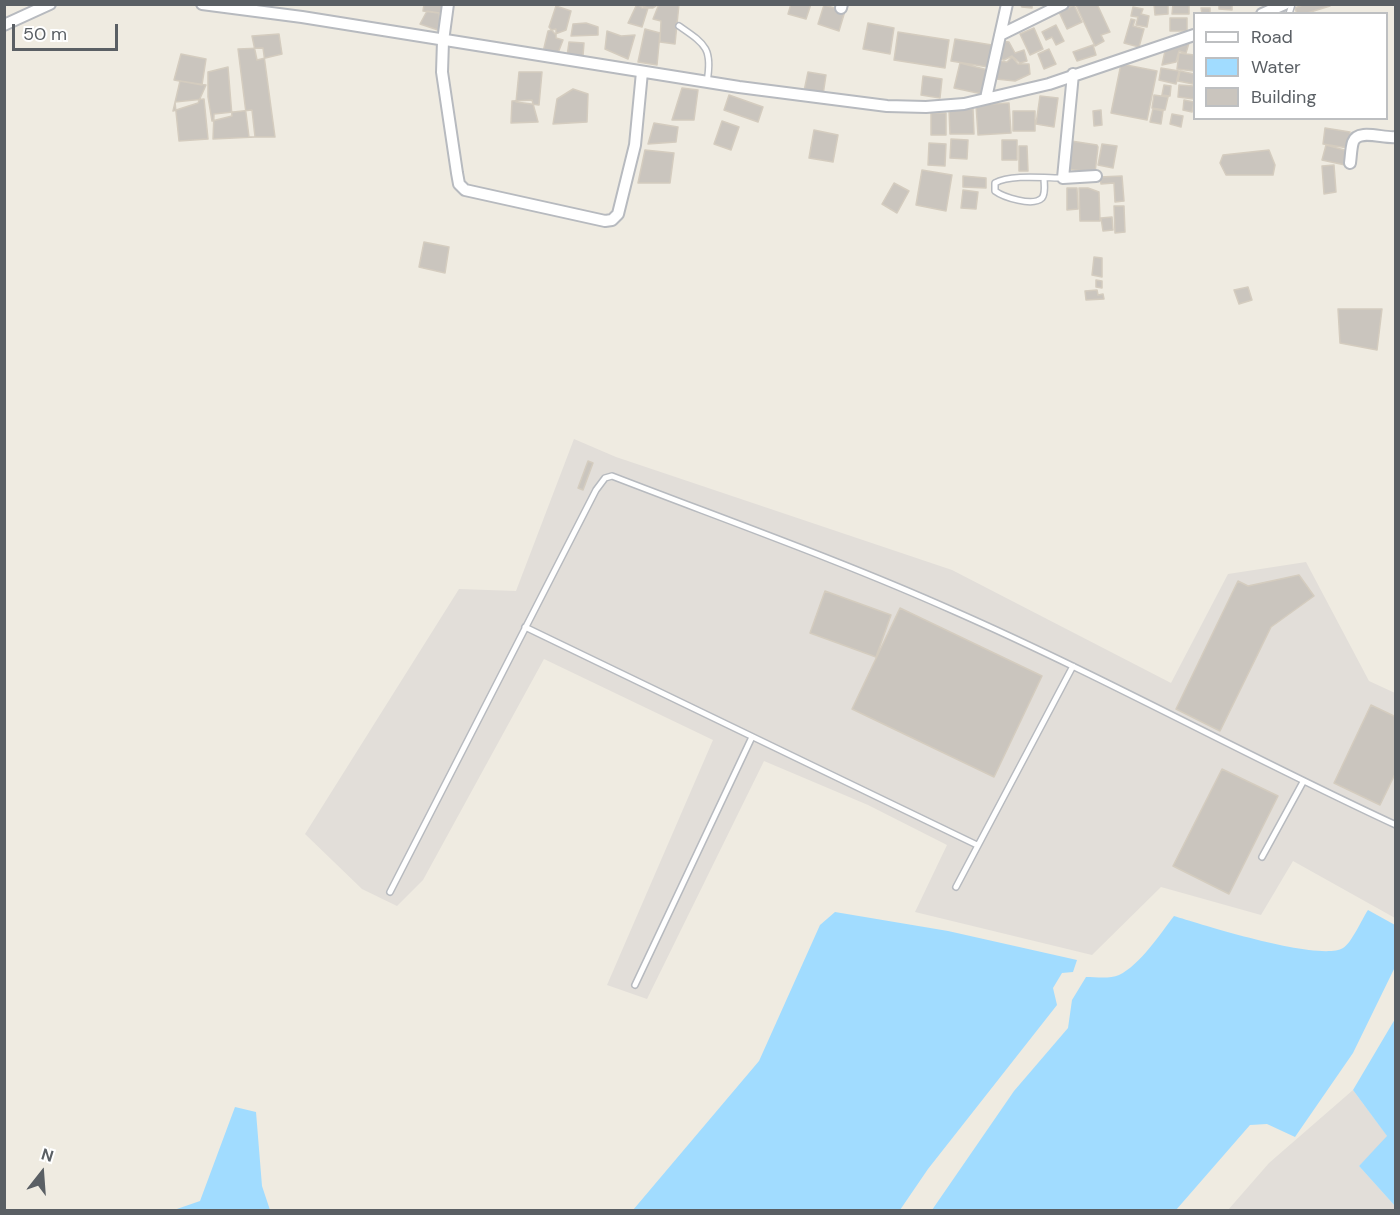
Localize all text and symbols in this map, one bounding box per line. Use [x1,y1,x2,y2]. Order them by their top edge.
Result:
scale bar [15,12,122,50]
legend [1193,12,1388,120]
text: 50 m [23,22,67,46]
text: Road [1251,25,1293,49]
text: Water [1251,55,1301,79]
text: Building [1251,85,1316,109]
north arrow [12,1143,72,1203]
text: N [39,1144,56,1167]

